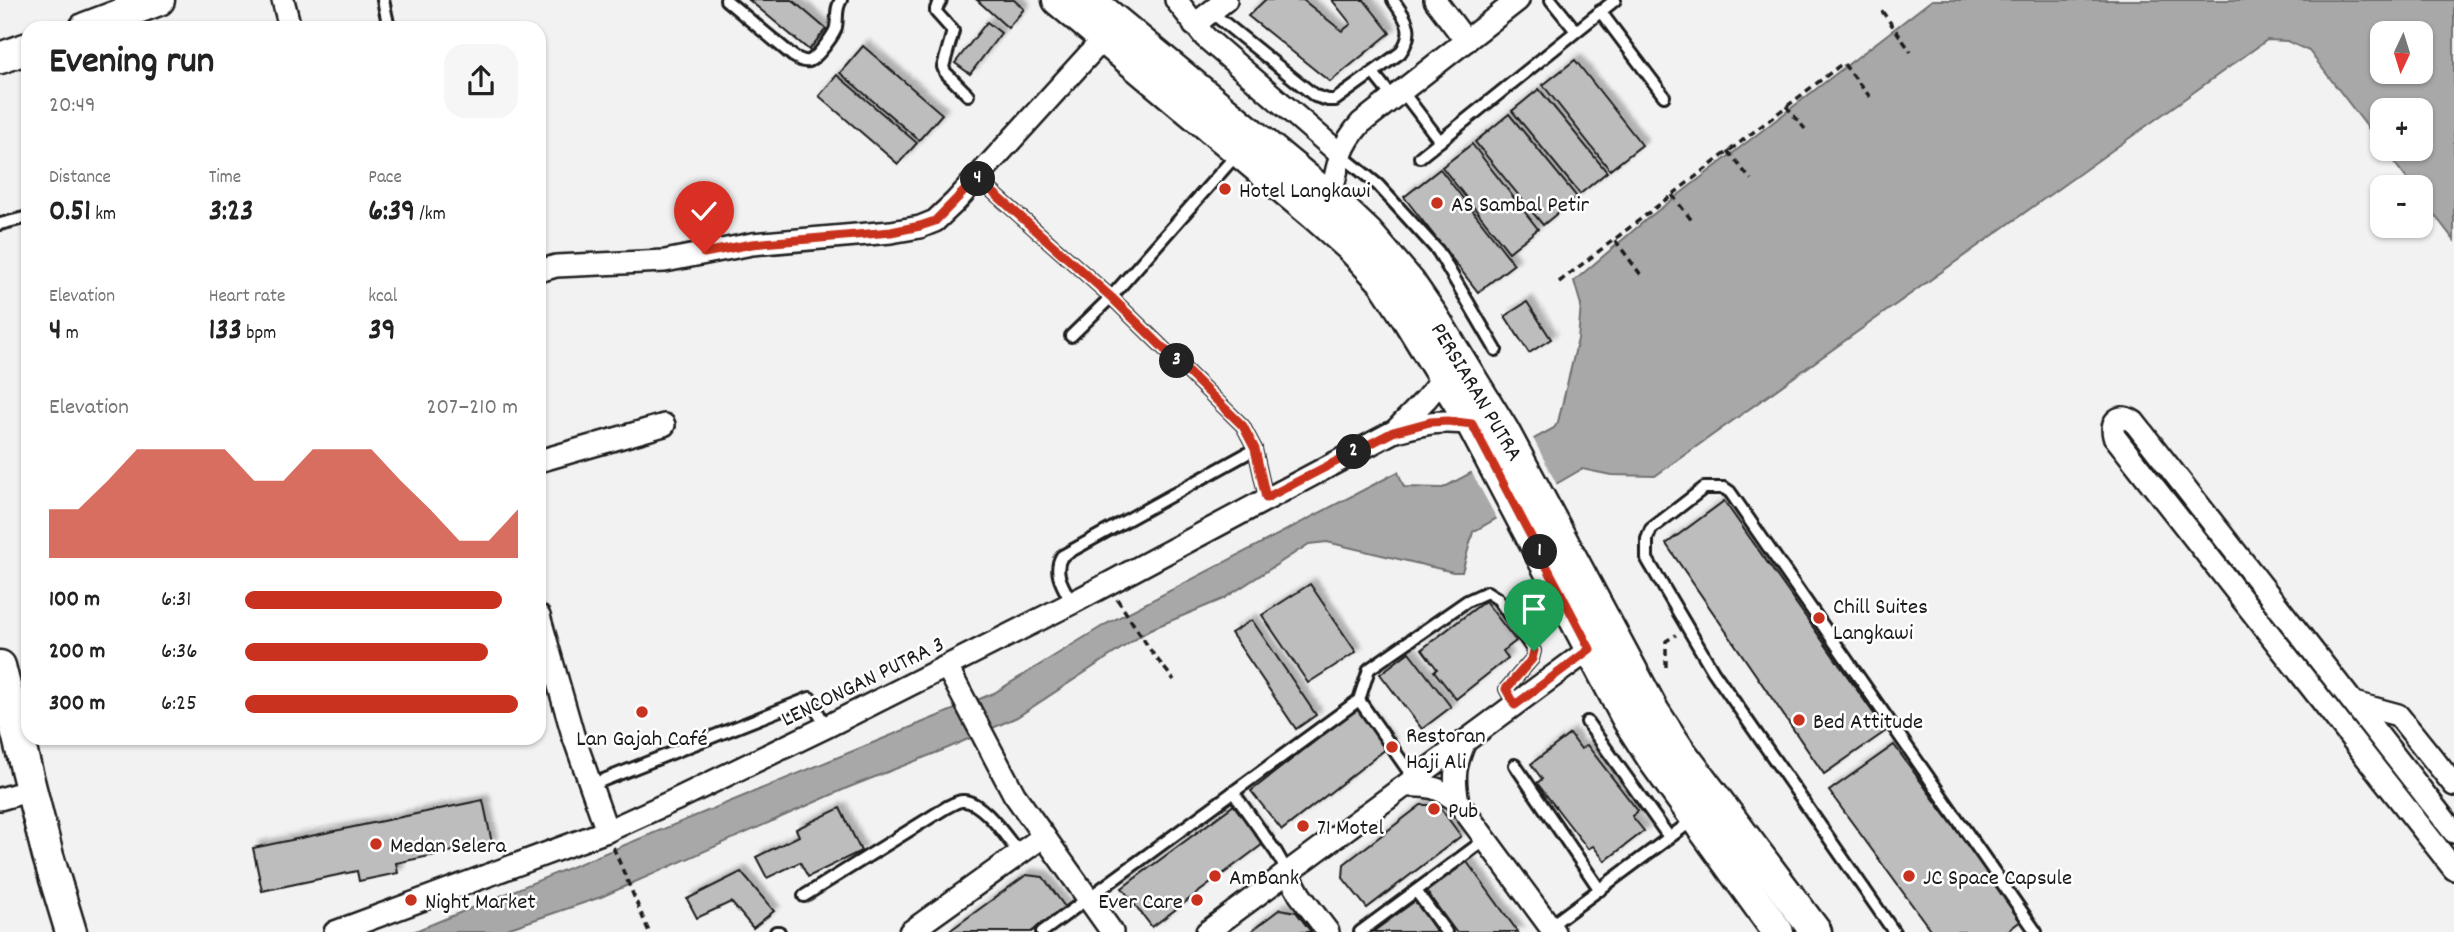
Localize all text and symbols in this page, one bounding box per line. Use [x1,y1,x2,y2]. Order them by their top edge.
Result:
north arrow [2370,21,2432,84]
map controls [2370,21,2433,238]
text: Evening run [49,36,214,91]
button: share [444,44,518,118]
text: 20:49 [49,90,95,123]
button: + [2370,98,2433,161]
pin: 4 [960,162,996,196]
text: Distance [49,165,111,192]
text: Time [209,165,241,192]
text: Pace [368,165,402,192]
text: 4 [974,165,981,192]
button: − [2370,175,2433,238]
place label: Hotel Langkawi [1239,176,1371,209]
pin [674,181,734,253]
marker: Hotel Langkawi [1217,181,1233,197]
place label: AS Sambal Petir [1451,190,1589,223]
text: 0.51 [49,192,91,235]
text: 3:23 [209,192,253,235]
text: 6:39 [368,192,415,235]
icon: check [685,192,723,230]
marker: AS Sambal Petir [1429,195,1445,211]
text: km [91,202,116,229]
text: /km [415,202,446,229]
text: Elevation [49,284,115,311]
text: Heart rate [209,284,285,311]
text: kcal [368,284,397,311]
text: 4 [49,311,61,354]
text: 133 [209,311,242,354]
text: 39 [368,311,395,354]
street label: PERSIARAN PUTRA [1420,317,1530,469]
text: m [61,321,79,348]
text: bpm [242,321,276,348]
pin: 3 [1160,344,1194,378]
text: 3 [1172,347,1181,374]
text: Elevation [49,392,129,425]
text: 207–210 m [427,392,518,425]
pin: 2 [1336,434,1372,470]
text: 2 [1349,438,1358,465]
pin: 1 [1522,534,1558,570]
text: 1 [1537,538,1542,565]
pin [1504,579,1564,651]
text: 100 m [49,584,100,617]
text: 6:31 [161,584,191,617]
icon: arrive [1515,590,1553,628]
place label: Chill Suites Langkawi [1833,592,1928,651]
marker: Chill Suites Langkawi [1811,610,1827,626]
street label: LENCONGAN PUTRA 3 [776,629,951,737]
text: 200 m [49,636,105,669]
text: 6:36 [161,636,198,669]
text: 300 m [49,688,105,721]
text: 6:25 [161,688,197,721]
marker: Lan Gajah Café [634,704,650,720]
place label: Bed Attitude [1813,707,1923,740]
marker: Bed Attitude [1791,712,1807,728]
place label: Restoran Haji Ali [1406,721,1486,780]
place label: Lan Gajah Café [576,724,708,757]
marker: Restoran Haji Ali [1384,739,1400,755]
place label: Pub [1448,796,1478,829]
marker: Pub [1426,801,1442,817]
place label: 71 Motel [1317,813,1384,846]
marker: 71 Motel [1295,818,1311,834]
place label: Medan Selera [390,831,507,864]
marker: Medan Selera [368,836,384,852]
place label: AmBank [1229,863,1299,896]
place label: JC Space Capsule [1923,863,2072,896]
marker: AmBank [1207,868,1223,884]
marker: JC Space Capsule [1901,868,1917,884]
place label: Night Market [425,887,536,920]
place label: Ever Care [1098,887,1183,920]
marker: Night Market [403,892,419,908]
marker: Ever Care [1189,892,1205,908]

